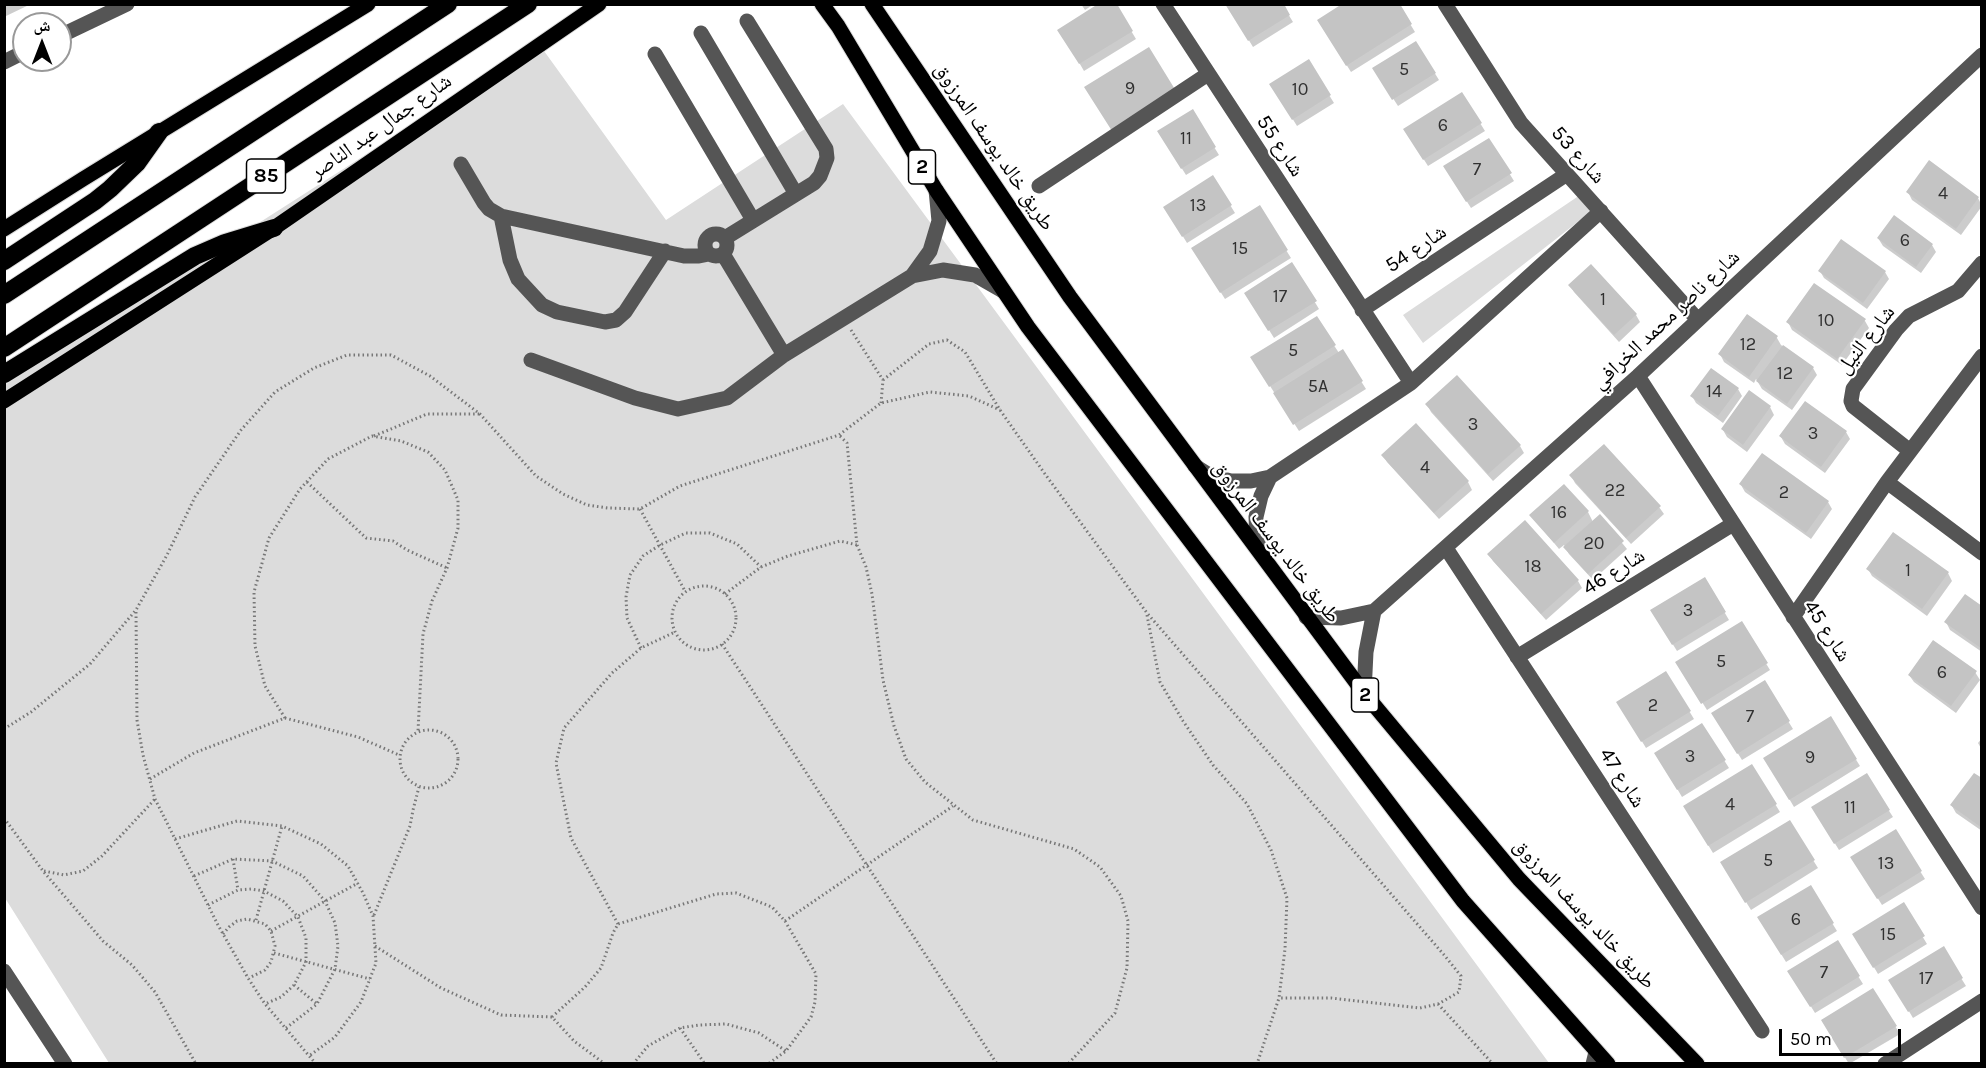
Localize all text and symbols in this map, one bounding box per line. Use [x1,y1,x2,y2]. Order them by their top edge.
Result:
north arrow [12,12,72,72]
text: ش [34,16,50,35]
street label: طريق خالد يوسف المرزوق [928,58,1060,236]
house number: 5 [1399,59,1409,81]
street label: شارع جمال عبد الناصر [305,69,457,185]
house number: 9 [1125,78,1135,100]
house number: 10 [1292,79,1308,101]
street label: شارع 55 [1251,110,1309,182]
house number: 6 [1438,115,1448,137]
street label: شارع 53 [1545,121,1611,189]
house number: 11 [1180,128,1192,150]
road number: 2 [908,150,936,184]
road number: 85 [246,159,286,193]
house number: 7 [1473,159,1481,181]
house number: 4 [1938,183,1948,205]
house number: 13 [1190,195,1206,217]
street label: شارع 54 [1381,219,1451,279]
house number: 6 [1900,230,1910,252]
house number: 15 [1232,238,1248,260]
street label: شارع ناصر محمد الخرافي [1587,245,1745,395]
house number: 17 [1273,286,1287,308]
house number: 1 [1600,289,1606,311]
street label: شارع النيل [1831,301,1901,379]
house number: 10 [1818,310,1834,332]
house number: 12 [1740,334,1756,356]
house number: 5 [1288,340,1298,362]
house number: 12 [1777,363,1793,385]
house number: 5A [1308,376,1328,398]
house number: 14 [1706,381,1722,403]
house number: 3 [1468,414,1478,436]
house number: 3 [1808,423,1818,445]
street label: طريق خالد يوسف المرزوق [1207,456,1345,628]
house number: 4 [1420,457,1430,479]
house number: 22 [1605,480,1625,502]
house number: 2 [1779,482,1789,504]
house number: 16 [1551,502,1567,524]
house number: 20 [1583,533,1605,555]
street label: شارع 46 [1578,543,1650,601]
house number: 18 [1524,556,1542,578]
house number: 1 [1905,560,1911,582]
street label: شارع 45 [1798,595,1856,667]
house number: 3 [1683,600,1693,622]
house number: 5 [1716,651,1726,673]
house number: 6 [1937,662,1947,684]
road number: 2 [1352,678,1378,712]
house number: 2 [1648,695,1658,717]
house number: 7 [1746,706,1754,728]
street label: شارع 47 [1593,743,1651,813]
house number: 3 [1685,746,1695,768]
house number: 9 [1805,747,1815,769]
house number: 4 [1725,794,1735,816]
house number: 11 [1844,797,1856,819]
street label: طريق خالد يوسف المرزوق [1508,833,1660,995]
house number: 5 [1763,850,1773,872]
house number: 13 [1878,853,1894,875]
house number: 6 [1791,909,1801,931]
house number: 15 [1880,924,1896,946]
house number: 7 [1820,962,1828,984]
house number: 17 [1919,968,1933,990]
scale bar [1782,1017,1904,1055]
text: 50 m [1790,1028,1832,1050]

